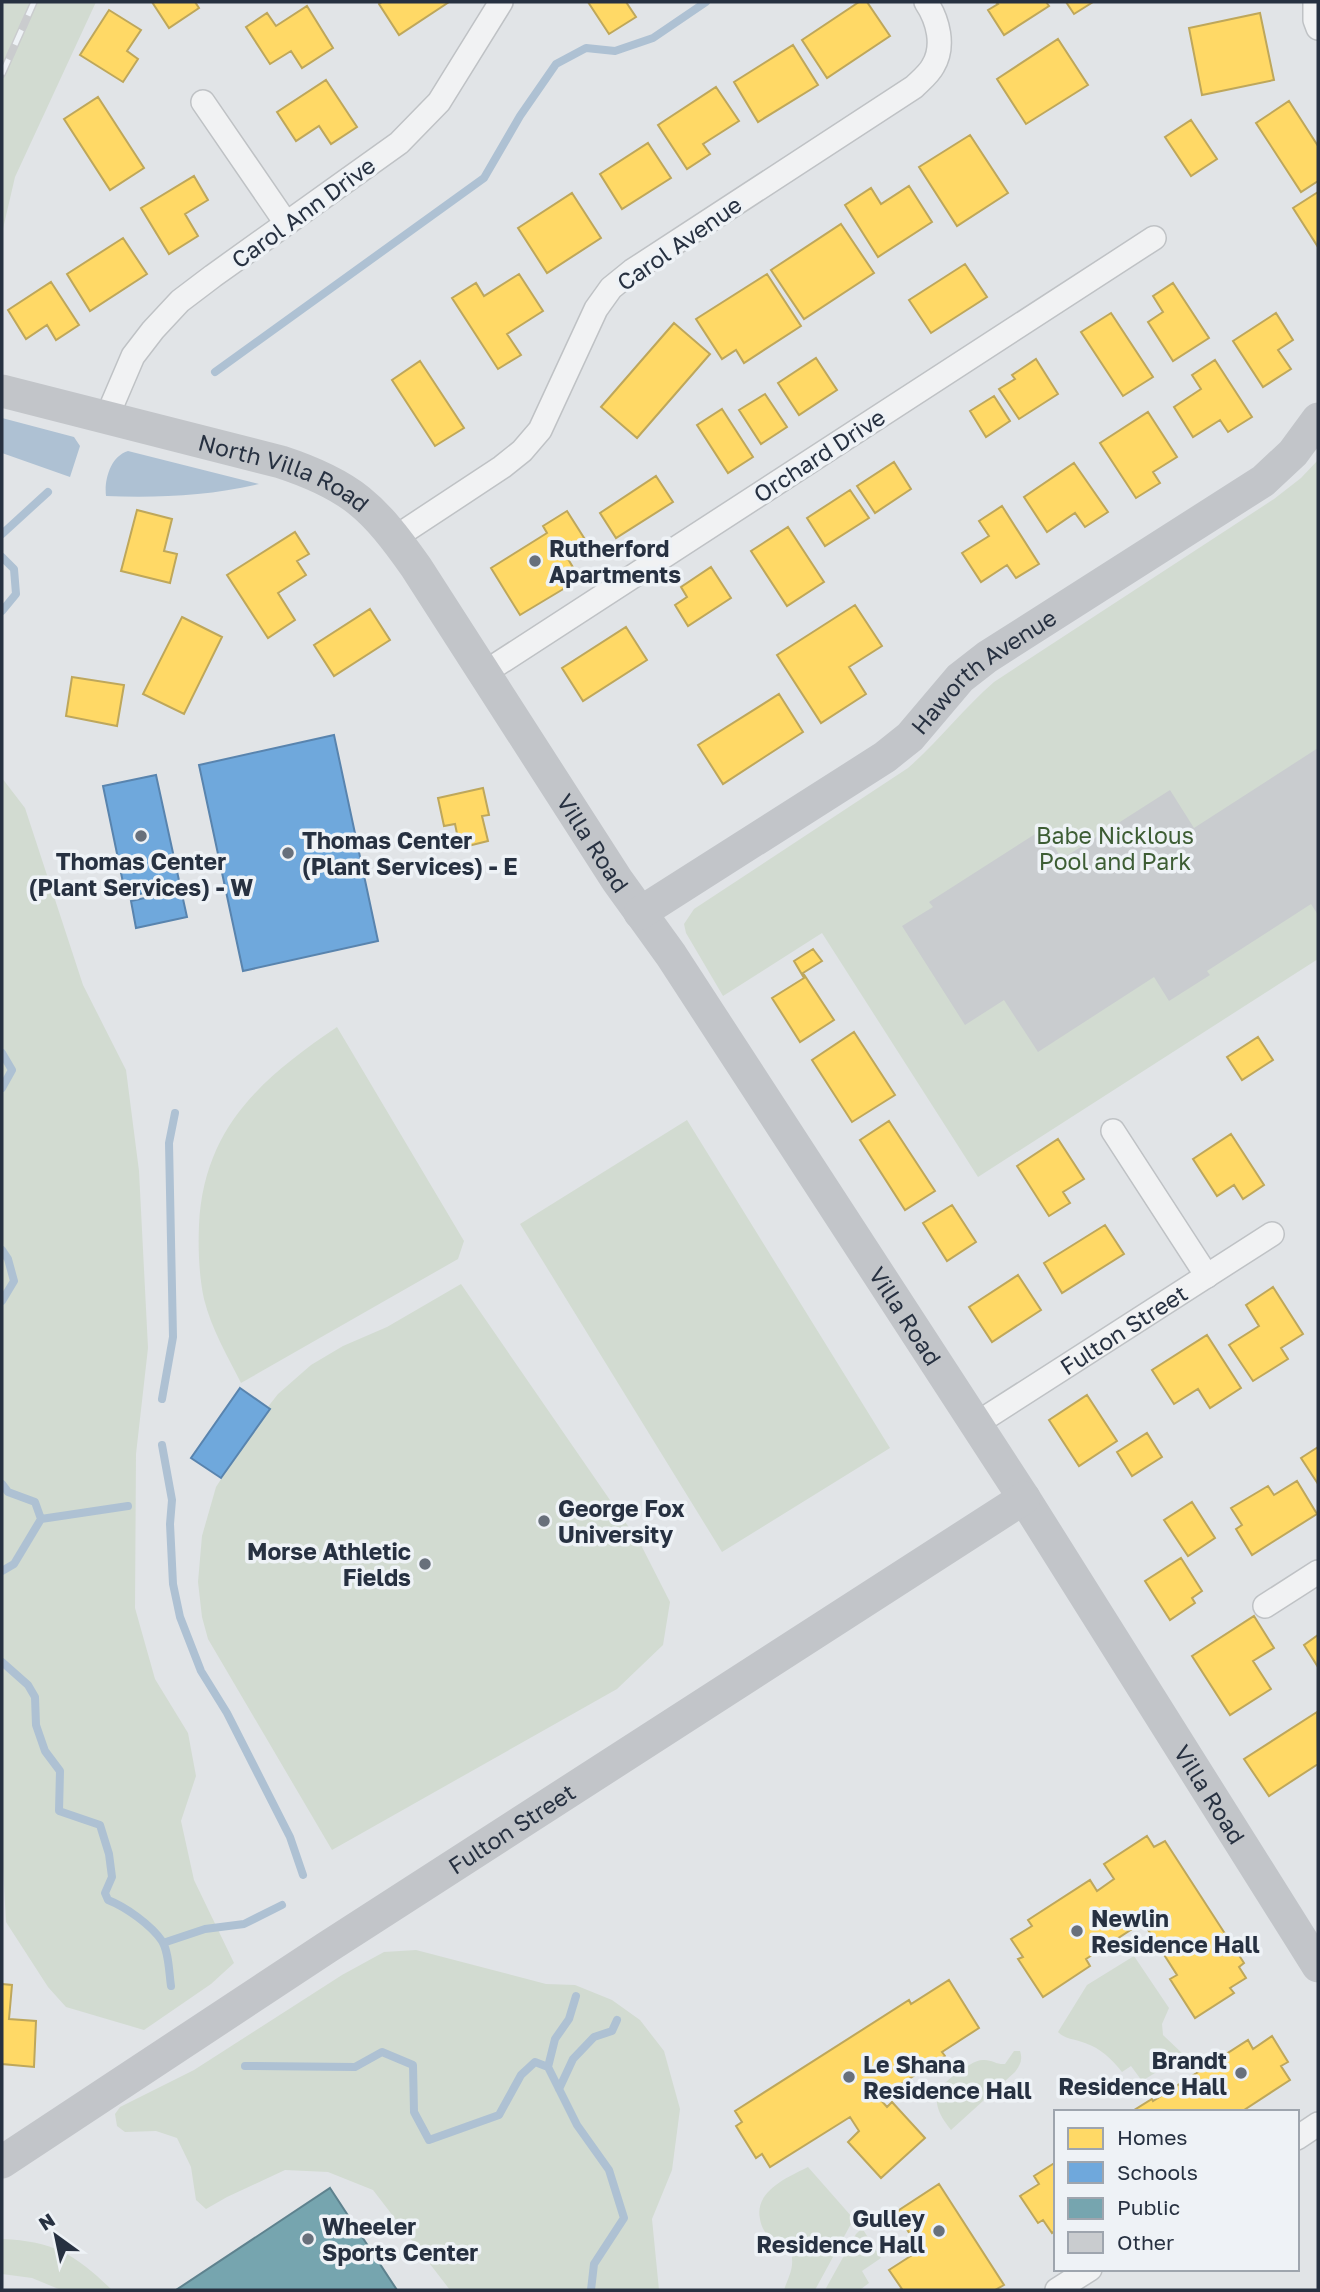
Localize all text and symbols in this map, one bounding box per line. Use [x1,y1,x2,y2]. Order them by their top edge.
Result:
street label: Carol Ann Drive [226,150,380,274]
street label: Carol Avenue [611,190,747,296]
street label: Orchard Drive [748,402,890,508]
street label: North Villa Road [196,428,375,517]
place label: Rutherford Apartments [549,534,681,588]
marker: Rutherford Apartments [527,553,543,569]
street label: Haworth Avenue [905,603,1061,740]
street label: Villa Road [551,788,635,898]
park label: Babe Nicklous Pool and Park [1036,821,1194,875]
place label: Thomas Center (Plant Services) - E [302,826,518,880]
marker: Thomas Center (Plant Services) - W [133,828,149,844]
marker: Thomas Center (Plant Services) - E [280,845,296,861]
place label: Thomas Center (Plant Services) - W [29,847,253,901]
street label: Villa Road [863,1262,948,1370]
street label: Fulton Street [1054,1278,1192,1381]
place label: George Fox University [558,1494,685,1548]
marker: George Fox University [536,1513,552,1529]
place label: Morse Athletic Fields [247,1537,411,1591]
marker: Morse Athletic Fields [417,1556,433,1572]
street label: Villa Road [1169,1740,1252,1849]
street label: Fulton Street [443,1777,580,1880]
place label: Newlin Residence Hall [1091,1904,1260,1958]
marker: Newlin Residence Hall [1069,1923,1085,1939]
place label: Brandt Residence Hall [1058,2046,1227,2100]
place label: Le Shana Residence Hall [863,2050,1032,2104]
marker: Brandt Residence Hall [1233,2065,1249,2081]
marker: Le Shana Residence Hall [841,2069,857,2085]
legend [1054,2110,1299,2271]
text: Homes [1117,2124,1187,2150]
text: Schools [1117,2159,1198,2185]
text: Public [1117,2194,1180,2220]
north arrow [21,2201,91,2271]
place label: Gulley Residence Hall [756,2204,925,2258]
text: N [34,2208,59,2235]
place label: Wheeler Sports Center [322,2212,478,2266]
marker: Gulley Residence Hall [931,2223,947,2239]
text: Other [1117,2229,1174,2255]
marker: Wheeler Sports Center [300,2231,316,2247]

